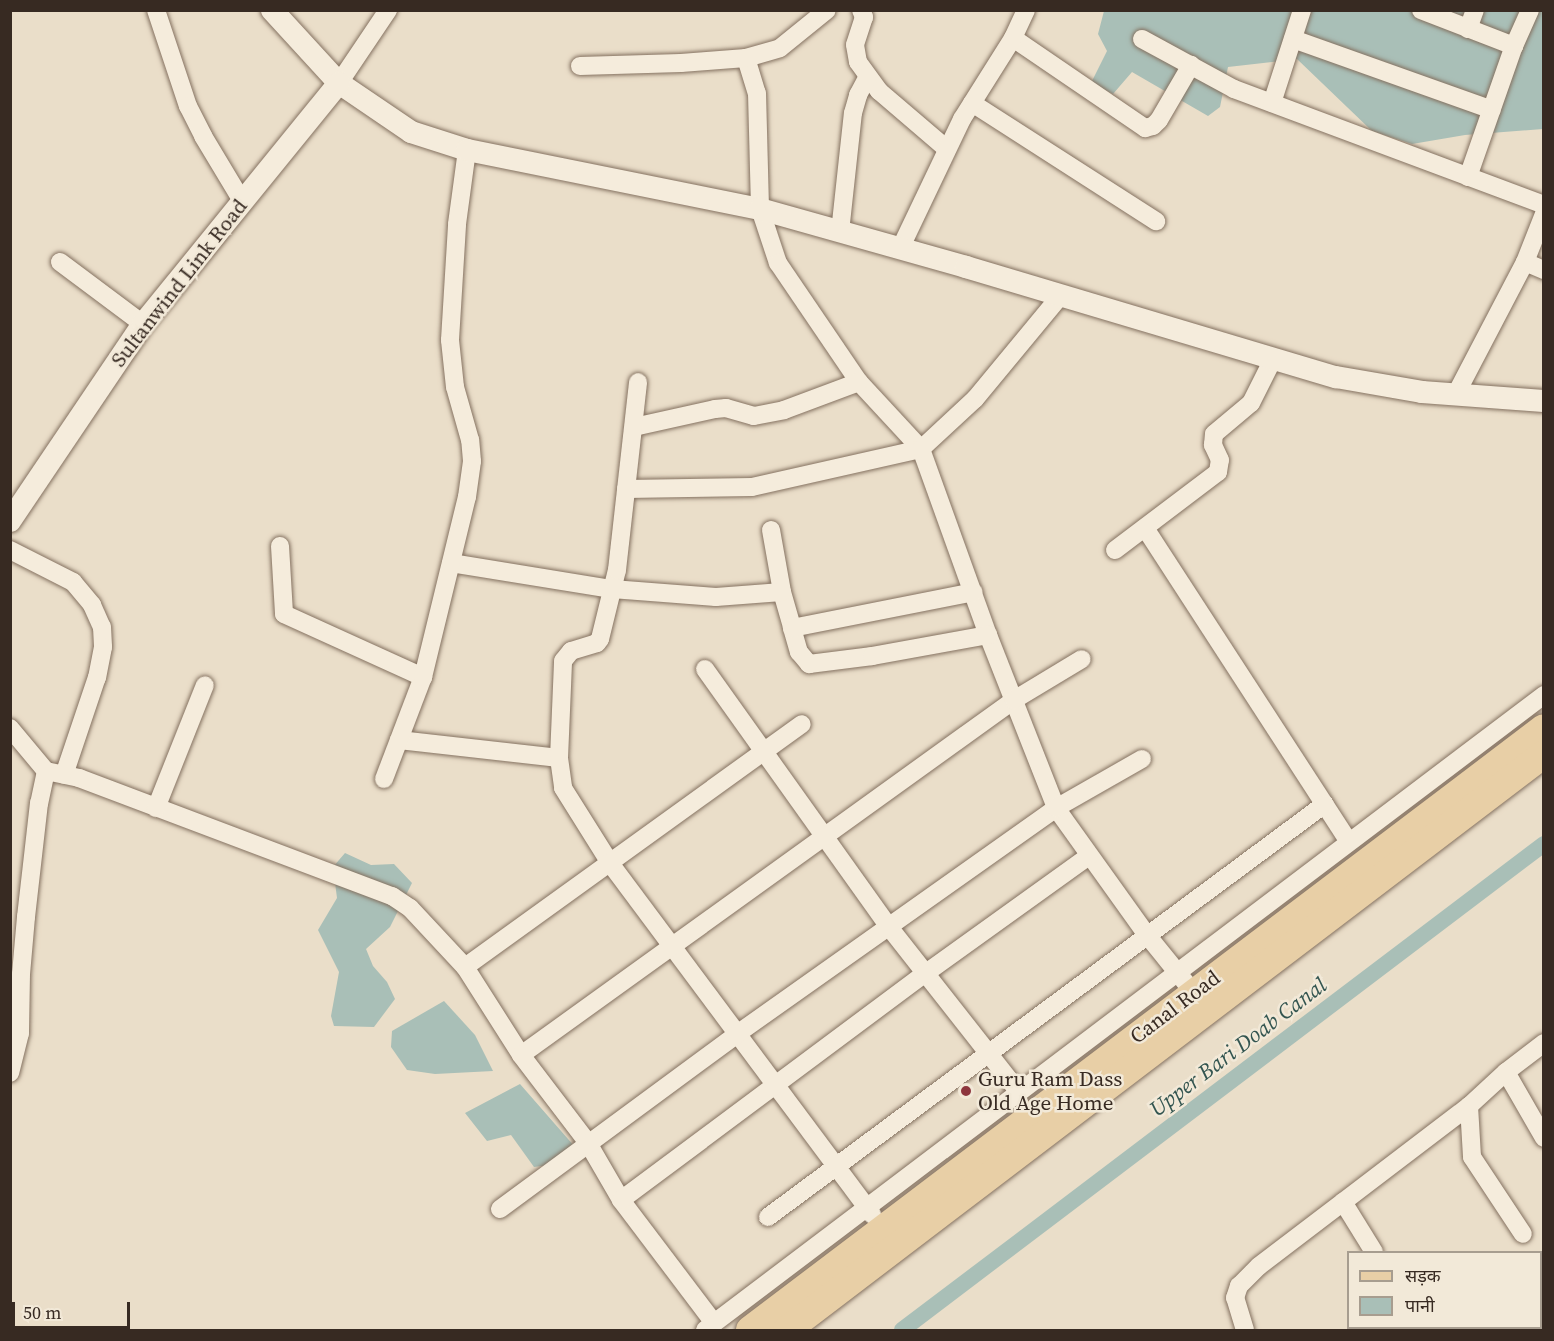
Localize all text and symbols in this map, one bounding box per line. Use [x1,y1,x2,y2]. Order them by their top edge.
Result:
street label: Sultanwind Link Road [106,194,252,372]
street label: Canal Road [1125,965,1225,1049]
water label: Upper Bari Doab Canal [1144,972,1332,1122]
place label: Guru Ram Dass Old Age Home [978,1066,1122,1116]
marker: Guru Ram Dass Old Age Home [959,1084,973,1098]
legend [1347,1251,1542,1329]
text: सड़क [1405,1263,1441,1288]
scale bar [15,1290,134,1328]
text: पानी [1405,1293,1435,1318]
text: 50 m [23,1300,61,1325]

